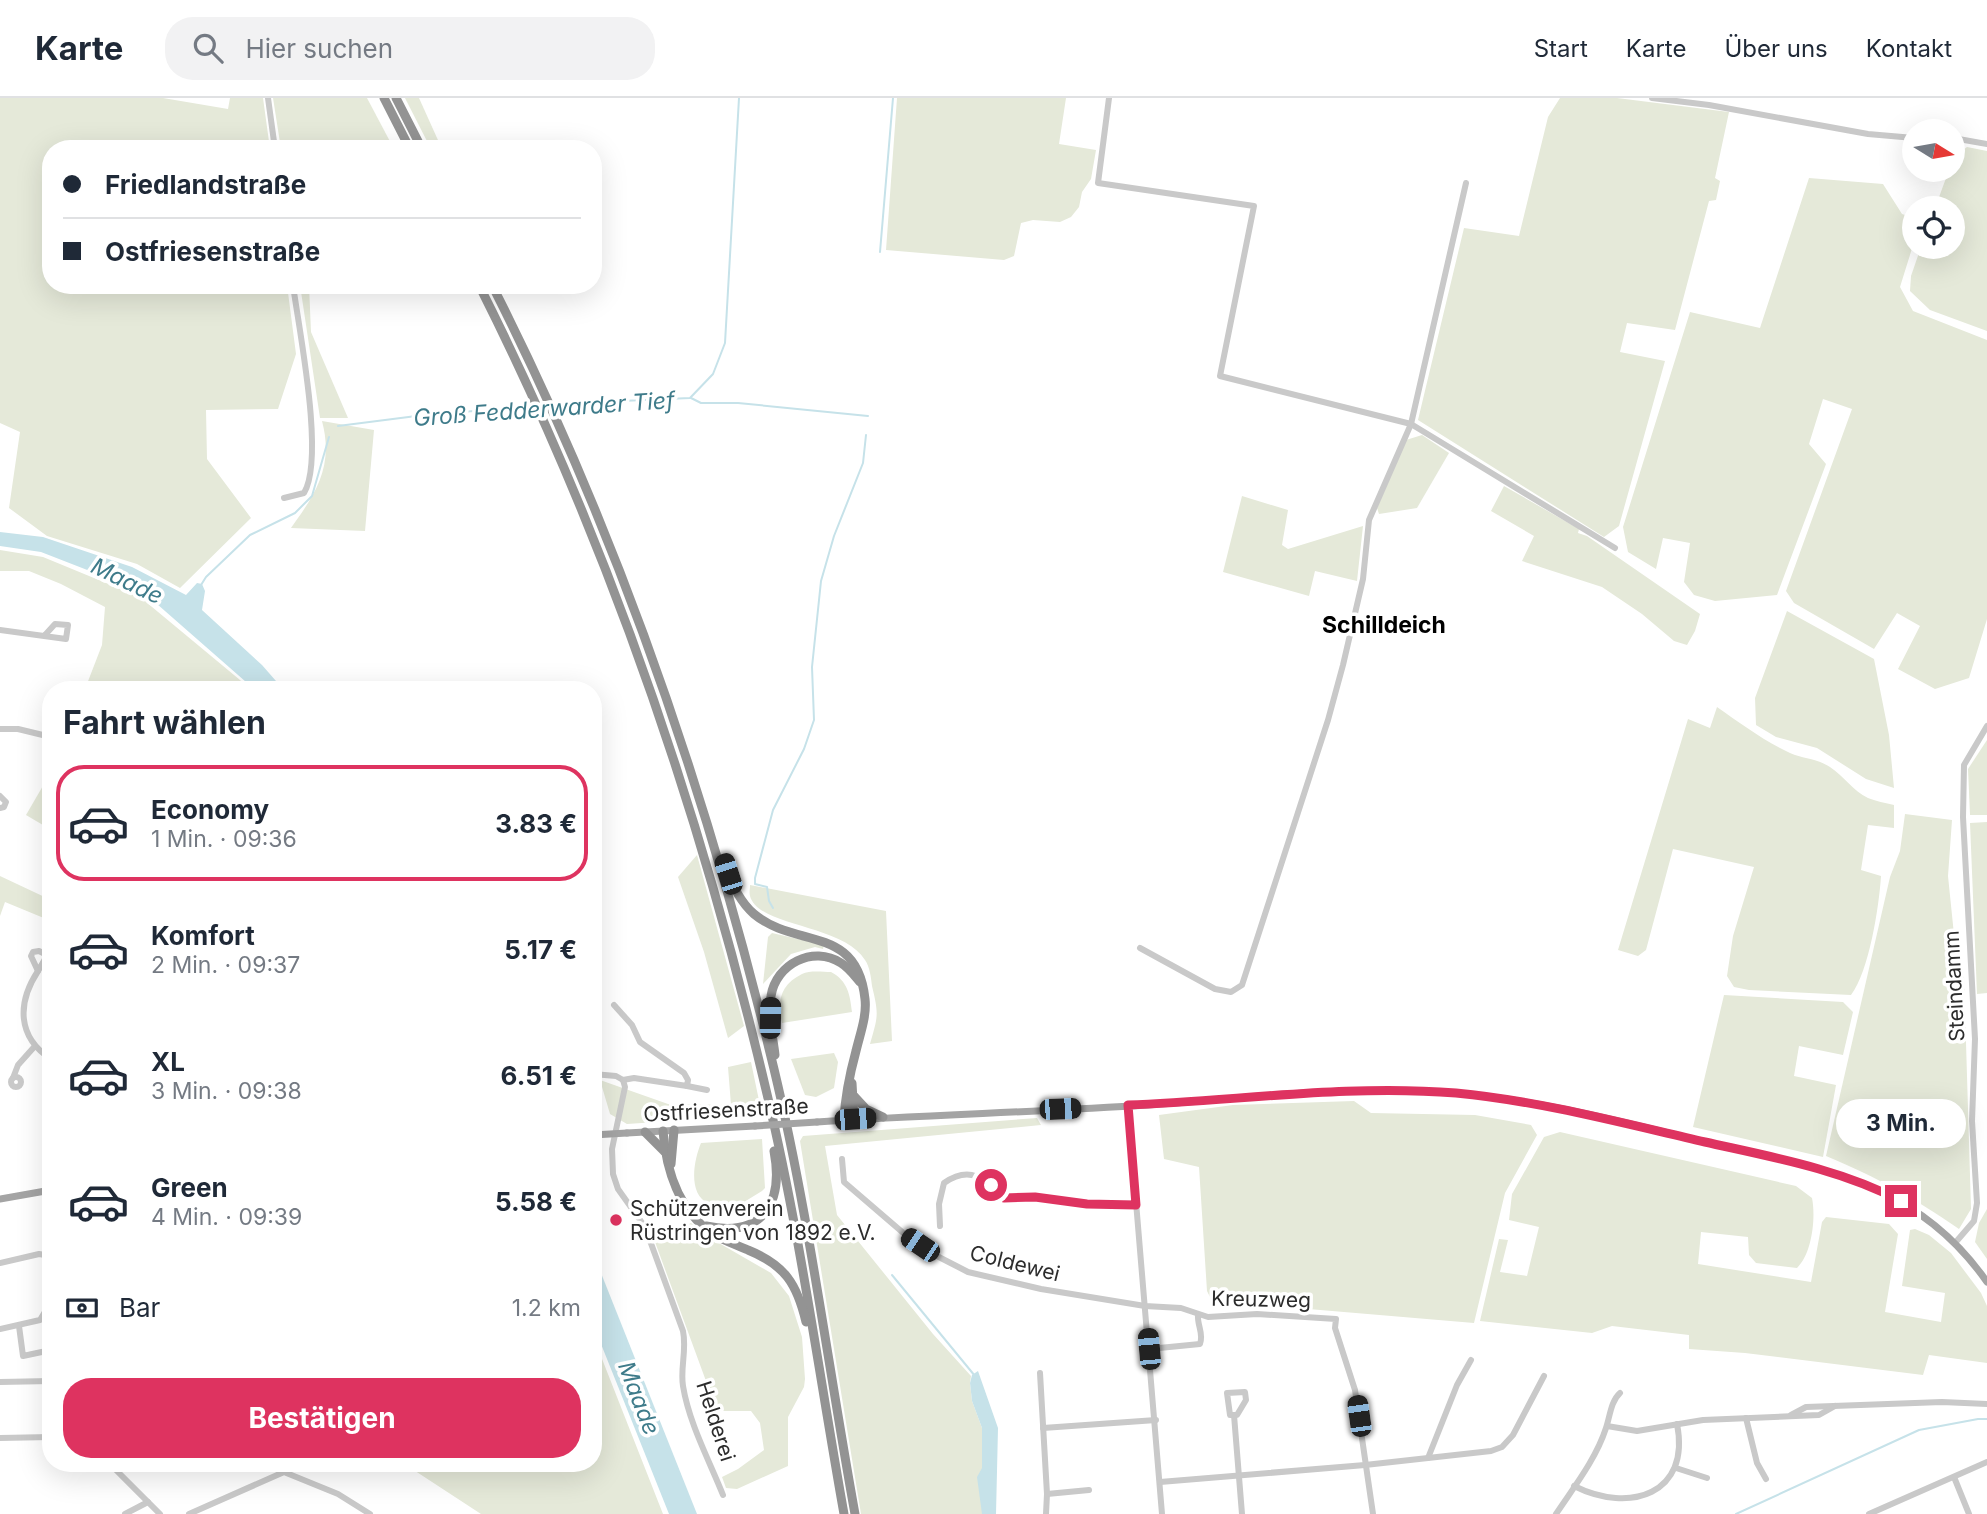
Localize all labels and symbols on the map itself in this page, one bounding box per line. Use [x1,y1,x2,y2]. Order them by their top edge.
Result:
north arrow [1902,119,1965,182]
water label: Groß Fedderwarder Tief [413,386,678,432]
water label: Maade [87,552,167,610]
district label: Schilldeich [1322,611,1446,639]
car [712,851,745,897]
street label: Steindamm [1939,930,1969,1042]
car [760,997,781,1039]
street label: Ostfriesenstraße [643,1093,809,1127]
car [1039,1098,1082,1120]
callout: 3 Min. [1836,1100,1966,1148]
car [834,1107,877,1131]
route start [975,1169,1007,1201]
route end [1885,1185,1917,1217]
place label: Schützenverein Rüstringen von 1892 e.V. [630,1196,875,1245]
marker: Schützenverein Rüstringen von 1892 e.V. [608,1212,624,1228]
car [897,1225,944,1265]
street label: Coldewei [967,1240,1063,1286]
street label: Kreuzweg [1211,1286,1311,1312]
car [1137,1327,1162,1371]
water label: Maade [612,1357,666,1439]
street label: Helderei [691,1378,741,1464]
car [1346,1394,1373,1438]

